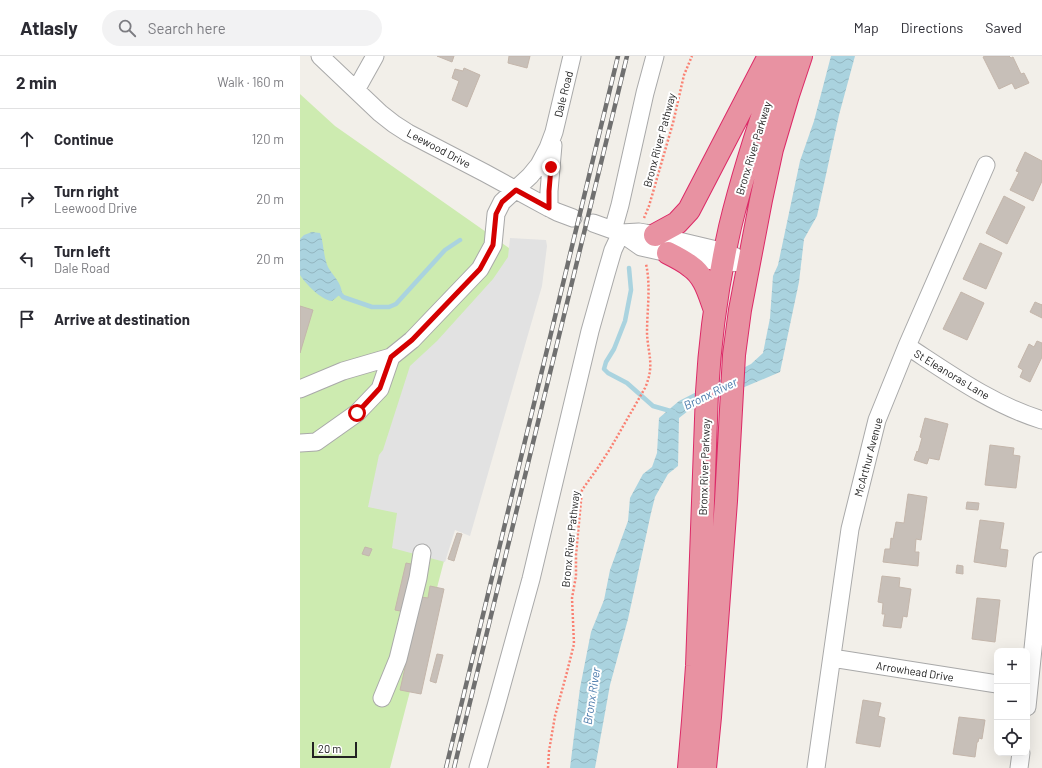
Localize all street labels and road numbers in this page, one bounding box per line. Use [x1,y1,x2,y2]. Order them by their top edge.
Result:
street label: Dale Road [551,69,575,119]
street label: Bronx River Pathway [640,91,678,189]
street label: Bronx River Parkway [733,100,773,196]
street label: Leewood Drive [405,126,473,170]
street label: St Eleanoras Lane [912,346,992,402]
street label: McArthur Avenue [851,416,885,498]
street label: Bronx River Parkway [696,418,712,516]
street label: Bronx River Pathway [558,490,582,588]
street label: Arrowhead Drive [875,658,955,684]

